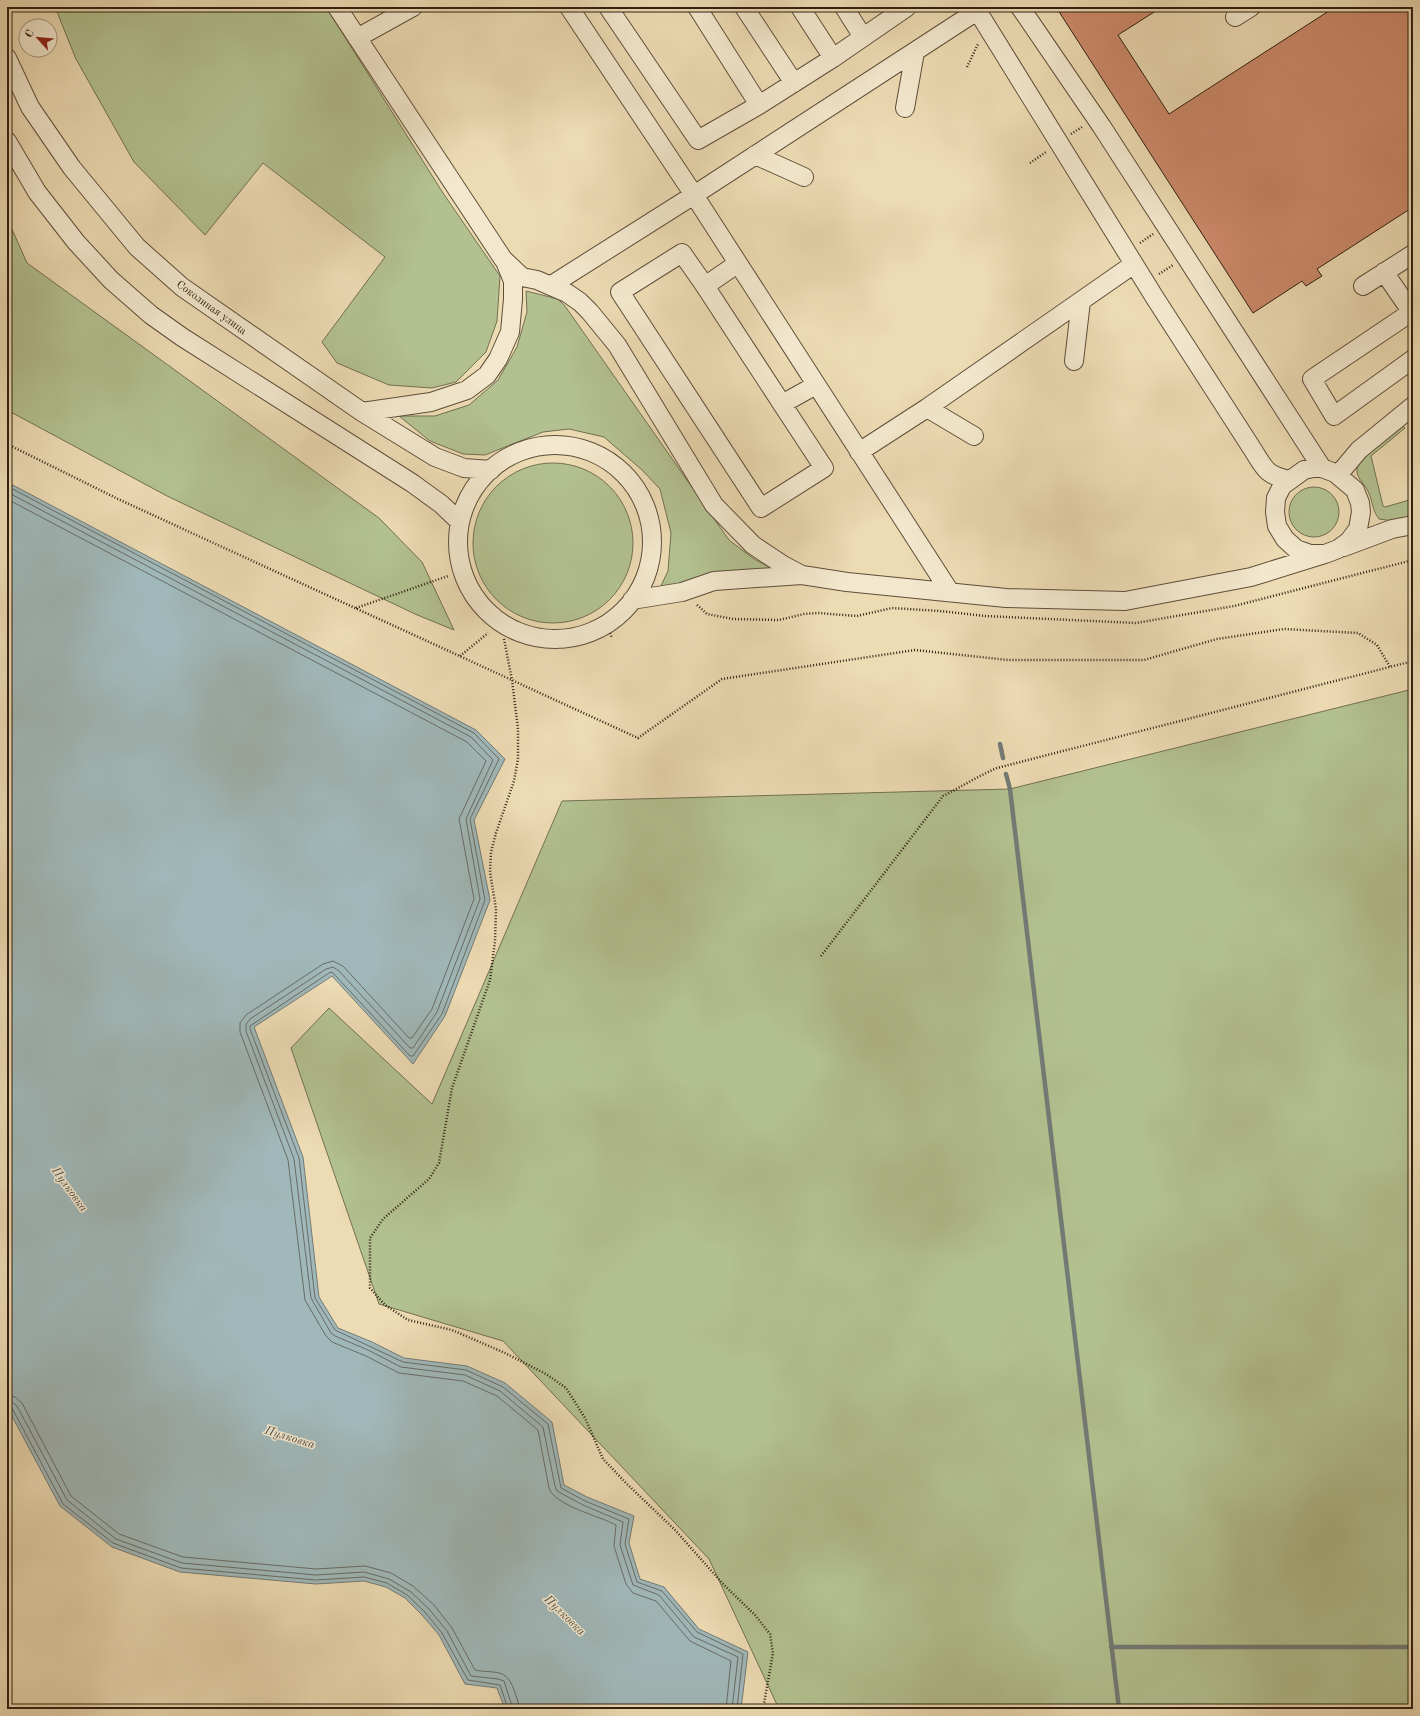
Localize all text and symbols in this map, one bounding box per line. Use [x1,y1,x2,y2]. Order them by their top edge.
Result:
north arrow [18,18,58,58]
text: С [24,28,37,40]
street label: Соколиная улица [174,279,249,338]
water label: Пулковка [48,1164,90,1215]
water label: Пулковка [262,1424,317,1451]
water label: Пулковка [541,1593,588,1639]

